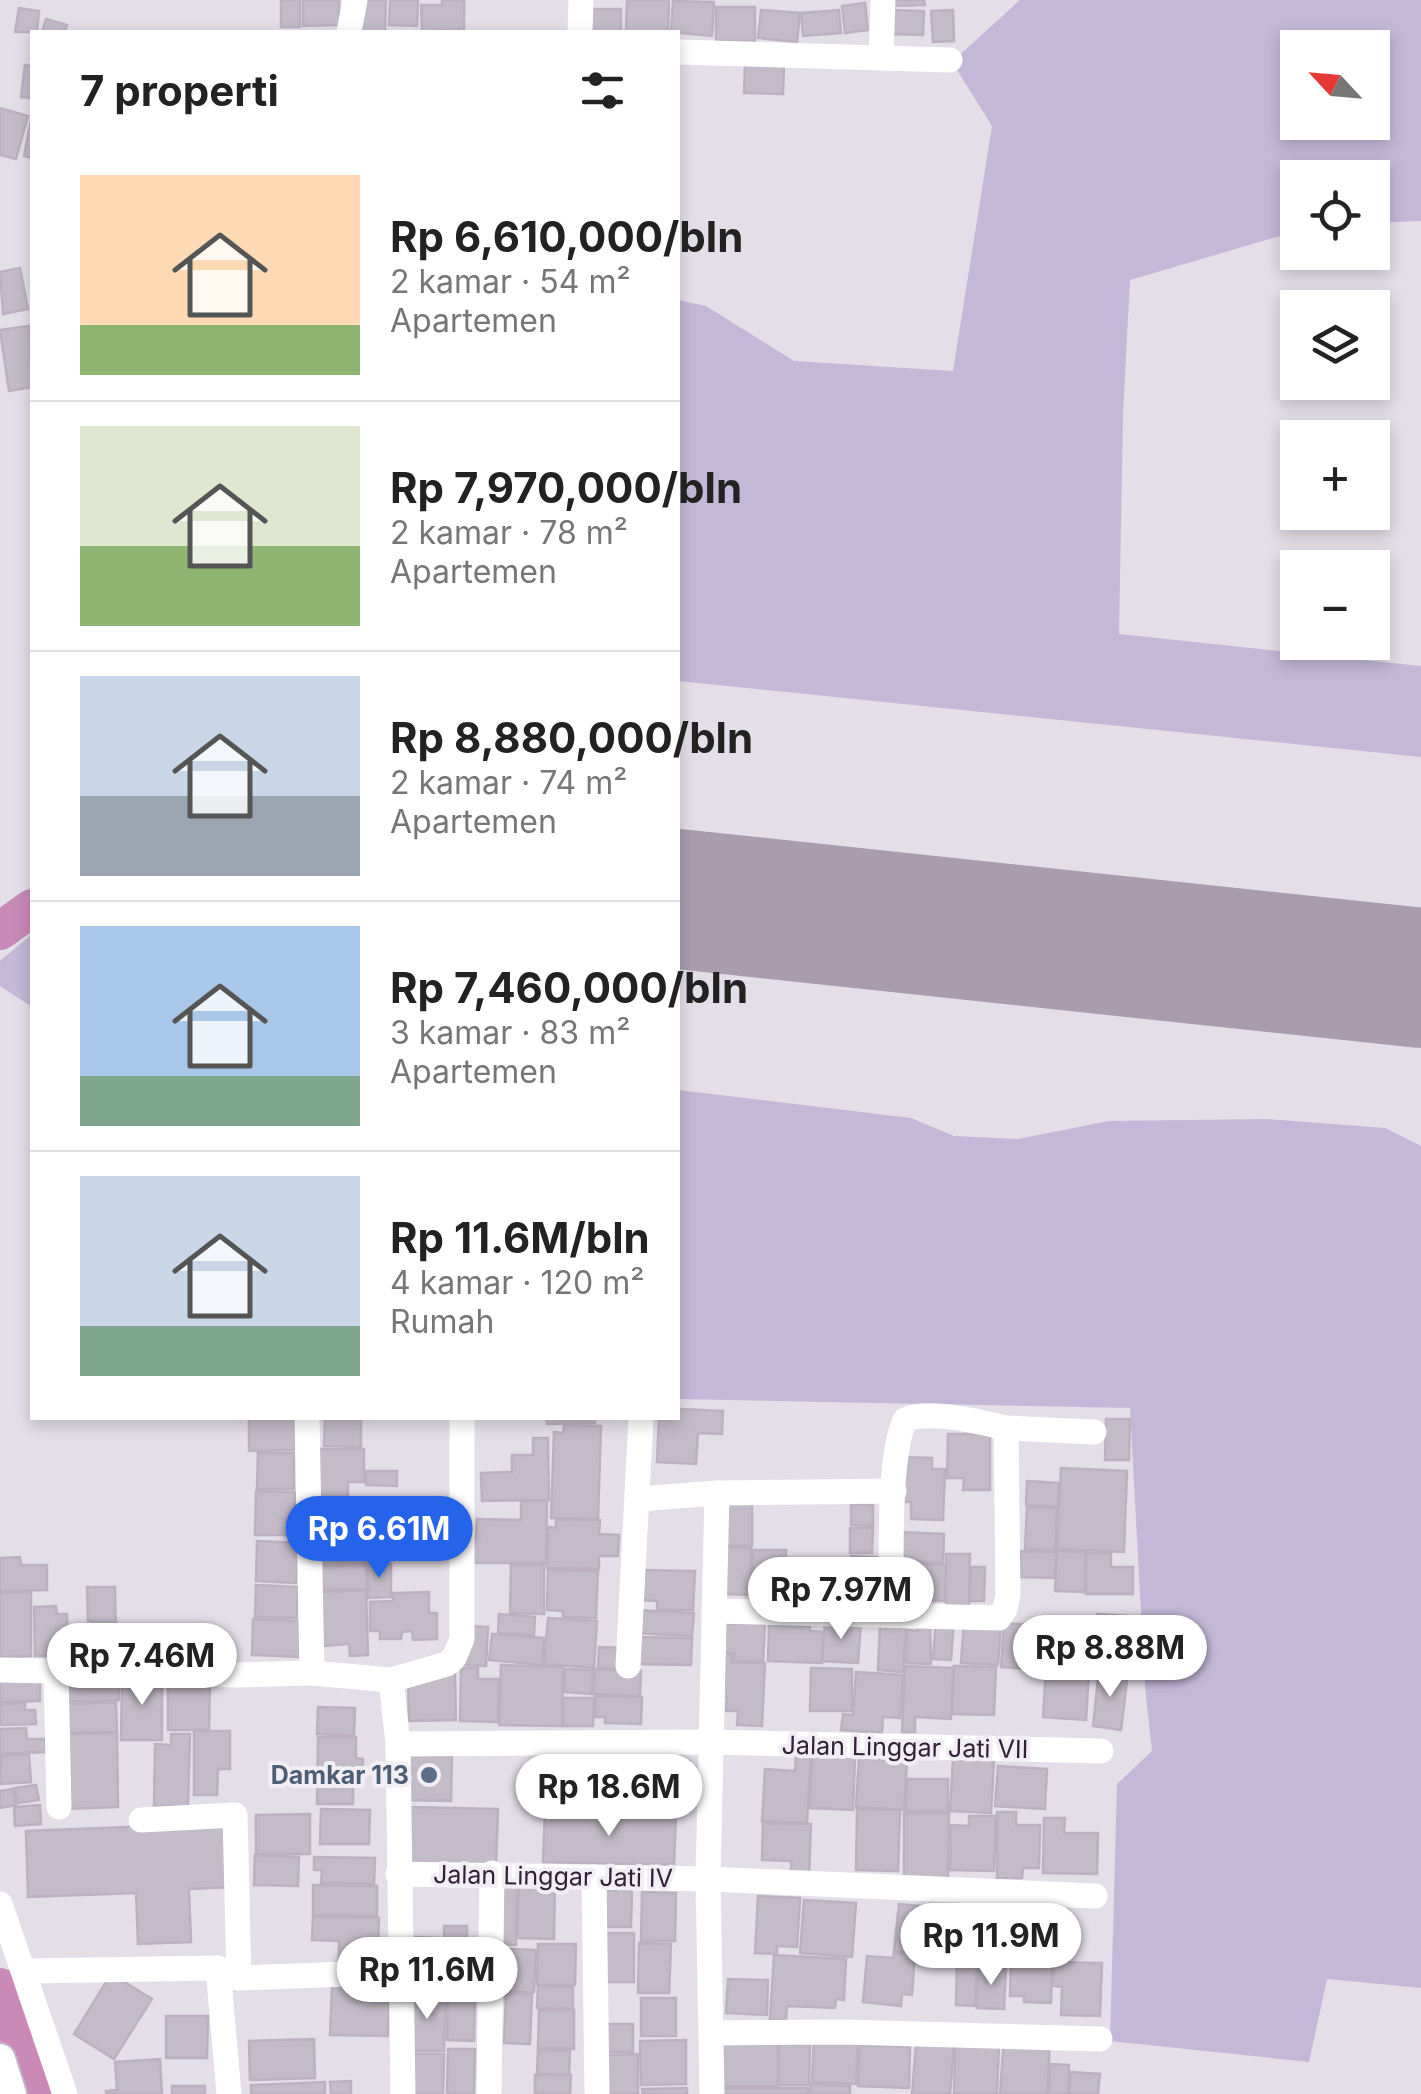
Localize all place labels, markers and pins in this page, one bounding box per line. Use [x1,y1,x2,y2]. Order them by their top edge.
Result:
pin: Rp 6.61M [276,1496,482,1581]
pin: Rp 7.97M [738,1557,944,1642]
pin: Rp 8.88M [1007,1615,1213,1700]
pin: Rp 7.46M [39,1623,245,1708]
pin: Rp 18.6M [506,1754,712,1839]
place label: Damkar 113 [271,1760,409,1790]
marker: Damkar 113 [418,1764,440,1786]
pin: Rp 11.9M [888,1903,1094,1988]
pin: Rp 11.6M [324,1937,530,2022]

